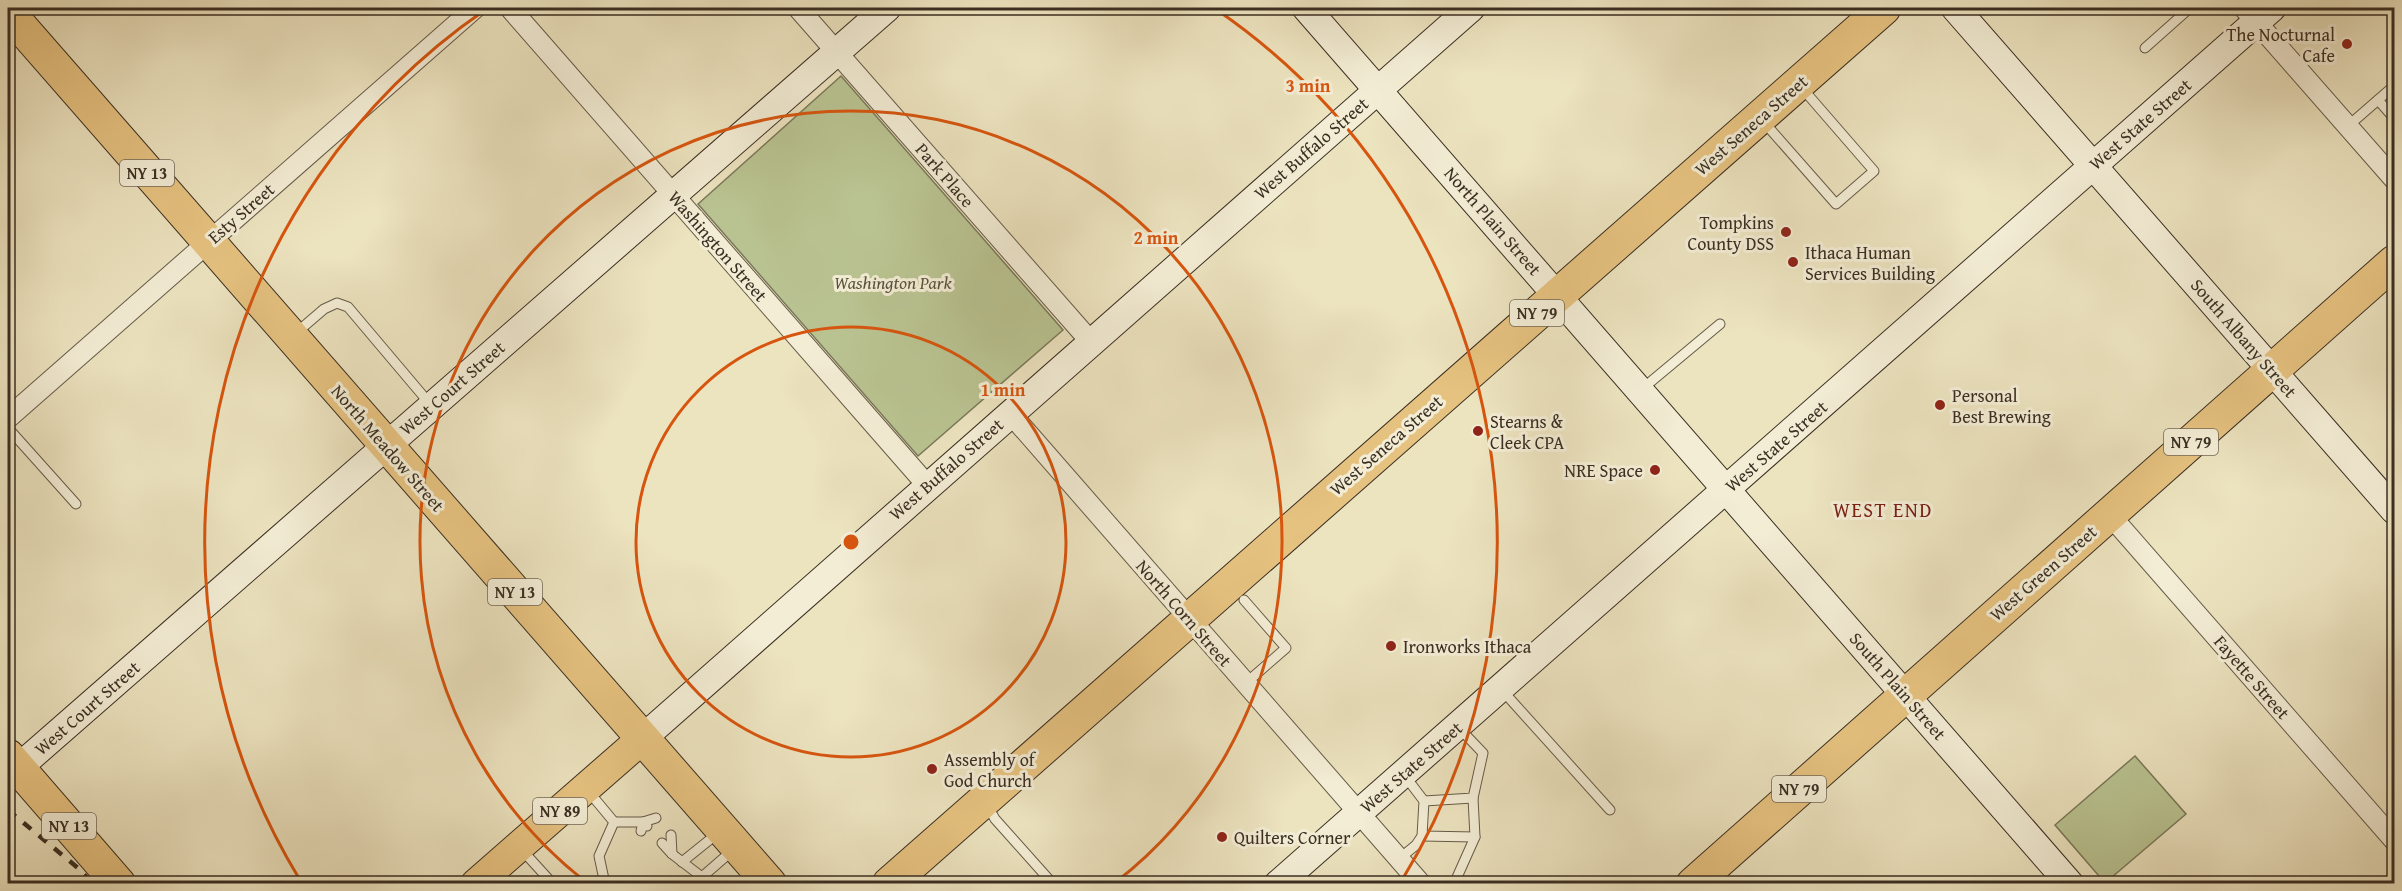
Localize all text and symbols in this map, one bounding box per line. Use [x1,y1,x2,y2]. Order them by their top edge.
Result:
place label: The Nocturnal Cafe [2226,21,2335,69]
marker: The Nocturnal Cafe [2340,37,2354,51]
street label: West Seneca Street [1688,68,1814,182]
street label: West State Street [2083,71,2198,176]
text: 3 min [1286,72,1331,99]
street label: West Buffalo Street [1248,90,1375,206]
street label: Park Place [909,137,981,213]
road number: NY 13 [120,160,174,186]
street label: North Plain Street [1438,161,1548,282]
street label: Esty Street [202,176,281,250]
street label: Washington Street [662,184,774,308]
place label: Tompkins County DSS [1687,209,1774,257]
text: 2 min [1134,224,1179,251]
marker: Tompkins County DSS [1779,225,1793,239]
place label: Ithaca Human Services Building [1805,239,1935,287]
marker: Ithaca Human Services Building [1786,255,1800,269]
park label: Washington Park [834,269,952,296]
street label: South Albany Street [2184,272,2304,404]
road number: NY 79 [1510,300,1564,326]
street label: West Court Street [393,334,511,442]
text: 1 min [981,376,1026,403]
street label: North Meadow Street [325,378,452,518]
place label: Personal Best Brewing [1952,382,2051,430]
street label: West Seneca Street [1323,388,1449,502]
street label: West State Street [1719,393,1834,498]
marker: Personal Best Brewing [1933,398,1947,412]
place label: Stearns & Cleek CPA [1490,408,1564,456]
street label: West Buffalo Street [883,411,1010,527]
marker: Stearns & Cleek CPA [1471,424,1485,438]
road number: NY 79 [2164,429,2218,455]
place label: NRE Space [1564,457,1643,484]
marker: NRE Space [1648,463,1662,477]
district label: WEST END [1833,495,1933,524]
street label: West Green Street [1983,518,2103,627]
centre of rings [841,532,861,552]
street label: North Corn Street [1130,553,1239,673]
road number: NY 13 [488,579,542,605]
street label: South Plain Street [1843,626,1953,747]
street label: Fayette Street [2208,629,2297,726]
place label: Ironworks Ithaca [1403,633,1532,660]
marker: Ironworks Ithaca [1384,639,1398,653]
street label: West Court Street [28,654,146,762]
street label: West State Street [1354,714,1469,819]
place label: Assembly of God Church [944,746,1037,794]
marker: Assembly of God Church [925,762,939,776]
road number: NY 79 [1772,776,1826,802]
road number: NY 89 [533,798,587,824]
road number: NY 13 [42,813,96,839]
place label: Quilters Corner [1234,824,1351,851]
marker: Quilters Corner [1215,830,1229,844]

